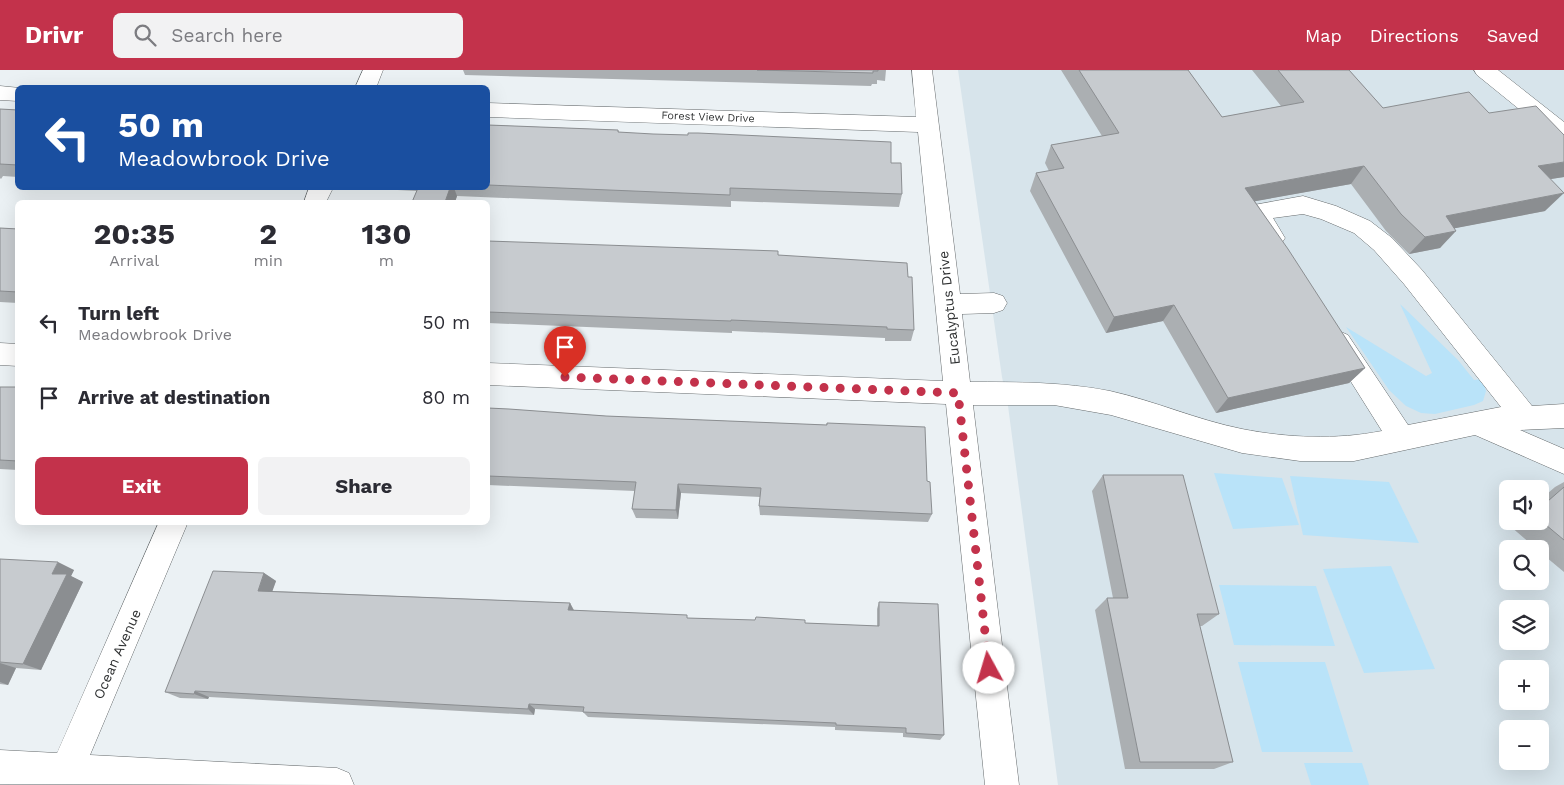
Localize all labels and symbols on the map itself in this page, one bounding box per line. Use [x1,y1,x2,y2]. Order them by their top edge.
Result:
street label: Forest View Drive [661,109,755,125]
street label: Eucalyptus Drive [935,250,963,366]
pin [544,326,586,377]
street label: Ocean Avenue [90,607,144,701]
position arrow [962,641,1014,693]

